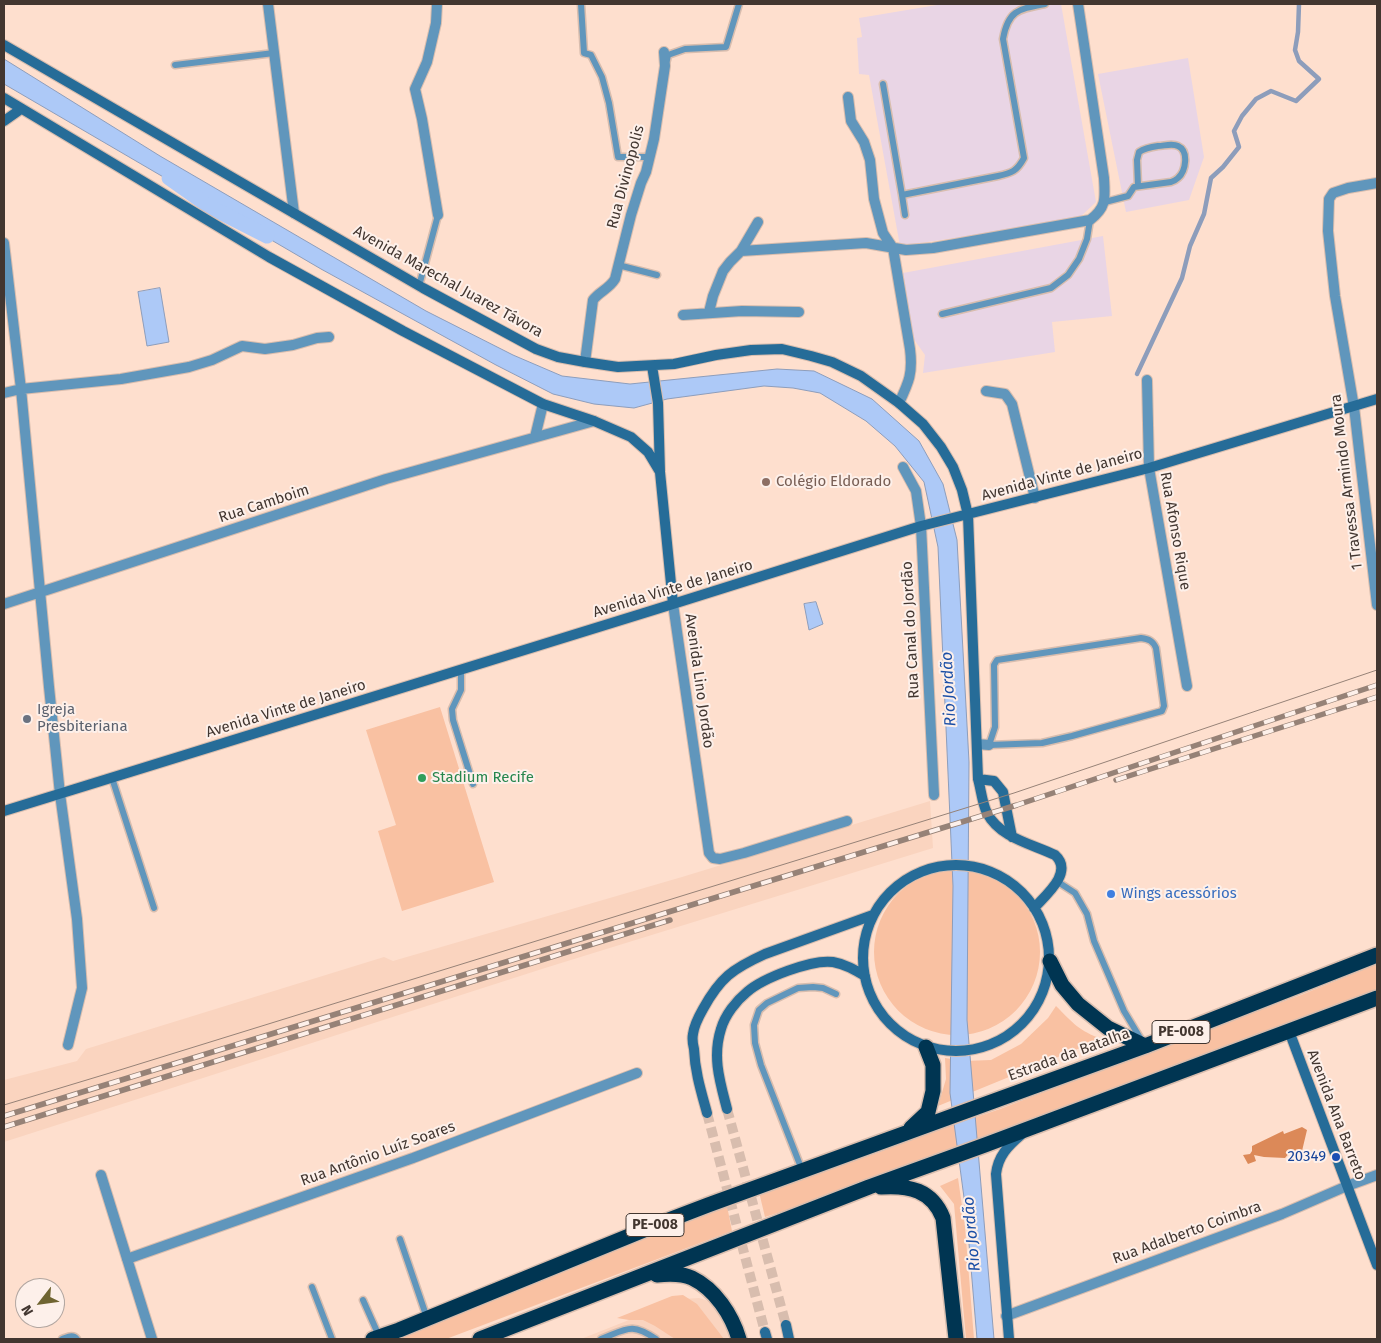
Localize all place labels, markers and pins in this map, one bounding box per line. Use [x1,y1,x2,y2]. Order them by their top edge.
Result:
place label: Colégio Eldorado [776,473,891,491]
marker: Colégio Eldorado [760,476,772,488]
place label: Igreja Presbiteriana [37,701,128,736]
marker: Igreja Presbiteriana [21,713,33,725]
place label: Stadium Recife [432,769,534,787]
marker: Stadium Recife [416,772,428,784]
place label: Wings acessórios [1121,885,1237,903]
marker: Wings acessórios [1105,888,1117,900]
place label: 20349 [1287,1148,1326,1166]
marker: 20349 [1330,1151,1342,1163]

